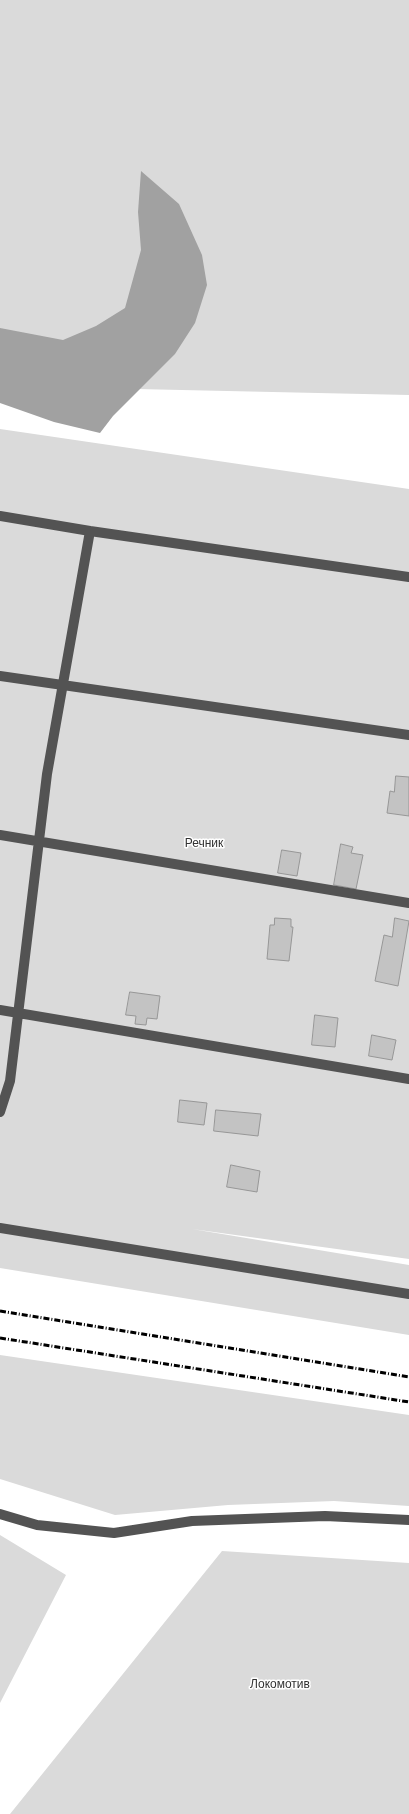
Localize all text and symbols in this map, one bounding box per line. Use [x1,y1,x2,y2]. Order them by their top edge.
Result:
park label: Речник [185,836,223,850]
park label: Локомотив [250,1677,310,1691]

